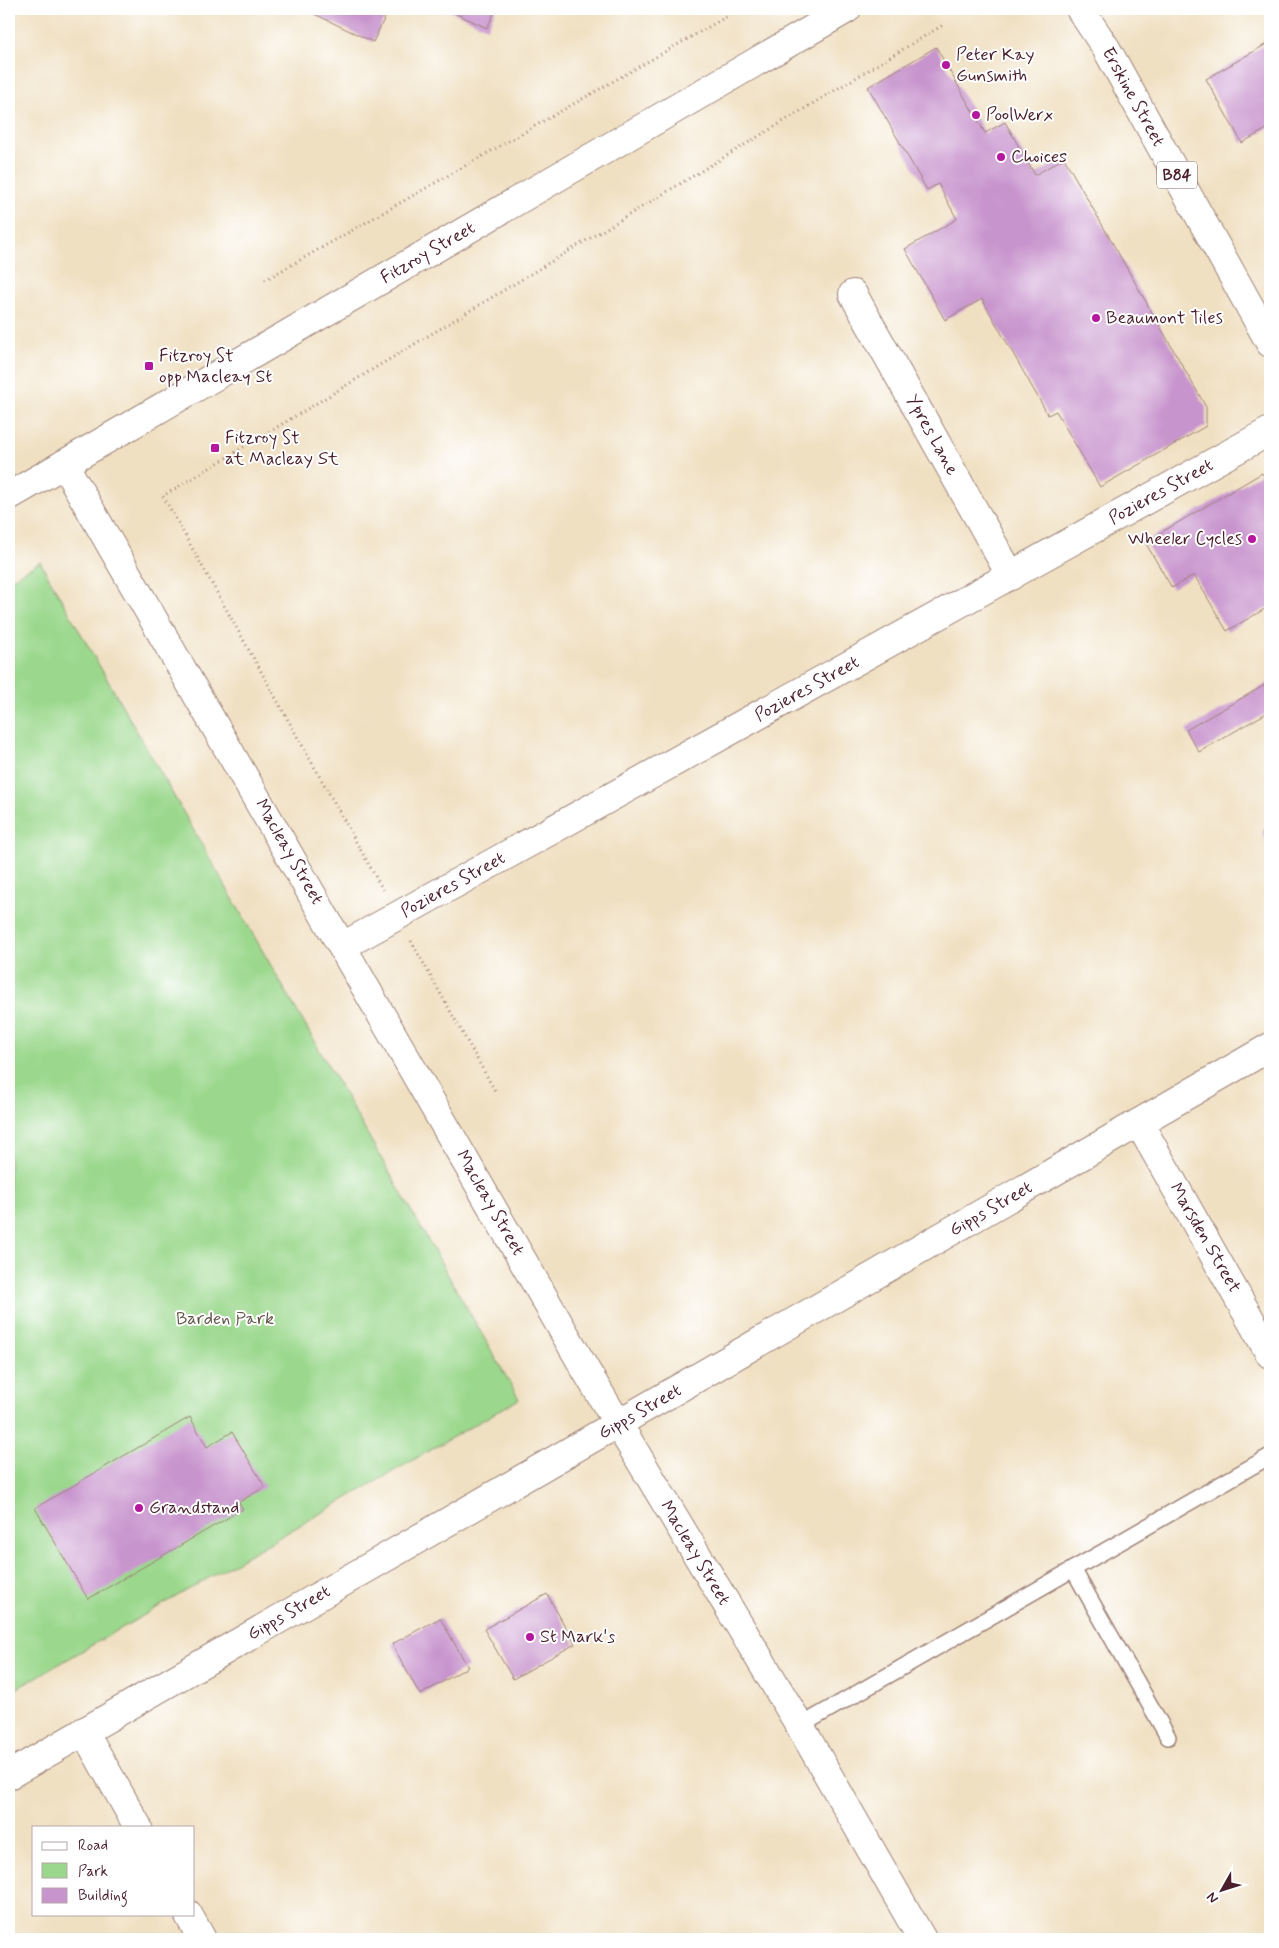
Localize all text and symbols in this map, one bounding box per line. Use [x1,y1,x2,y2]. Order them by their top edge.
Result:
place label: Peter Kay Gunsmith [956,43,1034,88]
street label: Erskine Street [1096,43,1170,151]
marker: Peter Kay Gunsmith [940,59,952,71]
place label: PoolWerx [986,103,1053,127]
marker: PoolWerx [970,109,982,121]
place label: Choices [1011,145,1067,169]
marker: Choices [995,151,1007,163]
road number: B84 [1157,162,1197,188]
street label: Fitzroy Street [376,216,480,290]
place label: Beaumont Tiles [1106,306,1223,330]
marker: Beaumont Tiles [1090,312,1102,324]
place label: Fitzroy St opp Macleay St [159,344,272,389]
marker: Fitzroy St opp Macleay St [143,360,155,372]
street label: Ypres Lane [900,390,964,480]
place label: Fitzroy St at Macleay St [225,426,339,471]
marker: Fitzroy St at Macleay St [209,442,221,454]
street label: Pozieres Street [1104,453,1218,531]
place label: Wheeler Cycles [1128,527,1242,551]
marker: Wheeler Cycles [1246,533,1258,545]
street label: Pozieres Street [750,650,864,728]
street label: Macleay Street [249,795,329,909]
street label: Pozieres Street [396,846,510,924]
street label: Macleay Street [450,1146,530,1260]
street label: Gipps Street [945,1175,1037,1242]
street label: Marsden Street [1164,1179,1246,1297]
park label: Barden Park [176,1307,274,1331]
street label: Gipps Street [594,1378,686,1445]
place label: Grandstand [149,1496,239,1520]
street label: Macleay Street [654,1496,736,1610]
marker: Grandstand [133,1502,145,1514]
street label: Gipps Street [243,1579,335,1646]
place label: St Mark's [540,1625,615,1649]
marker: St Mark's [524,1631,536,1643]
legend [32,1826,195,1916]
text: Road [78,1836,108,1856]
text: Park [78,1862,108,1882]
north arrow [1196,1866,1246,1916]
text: Building [78,1886,128,1907]
text: N [1203,1888,1223,1907]

